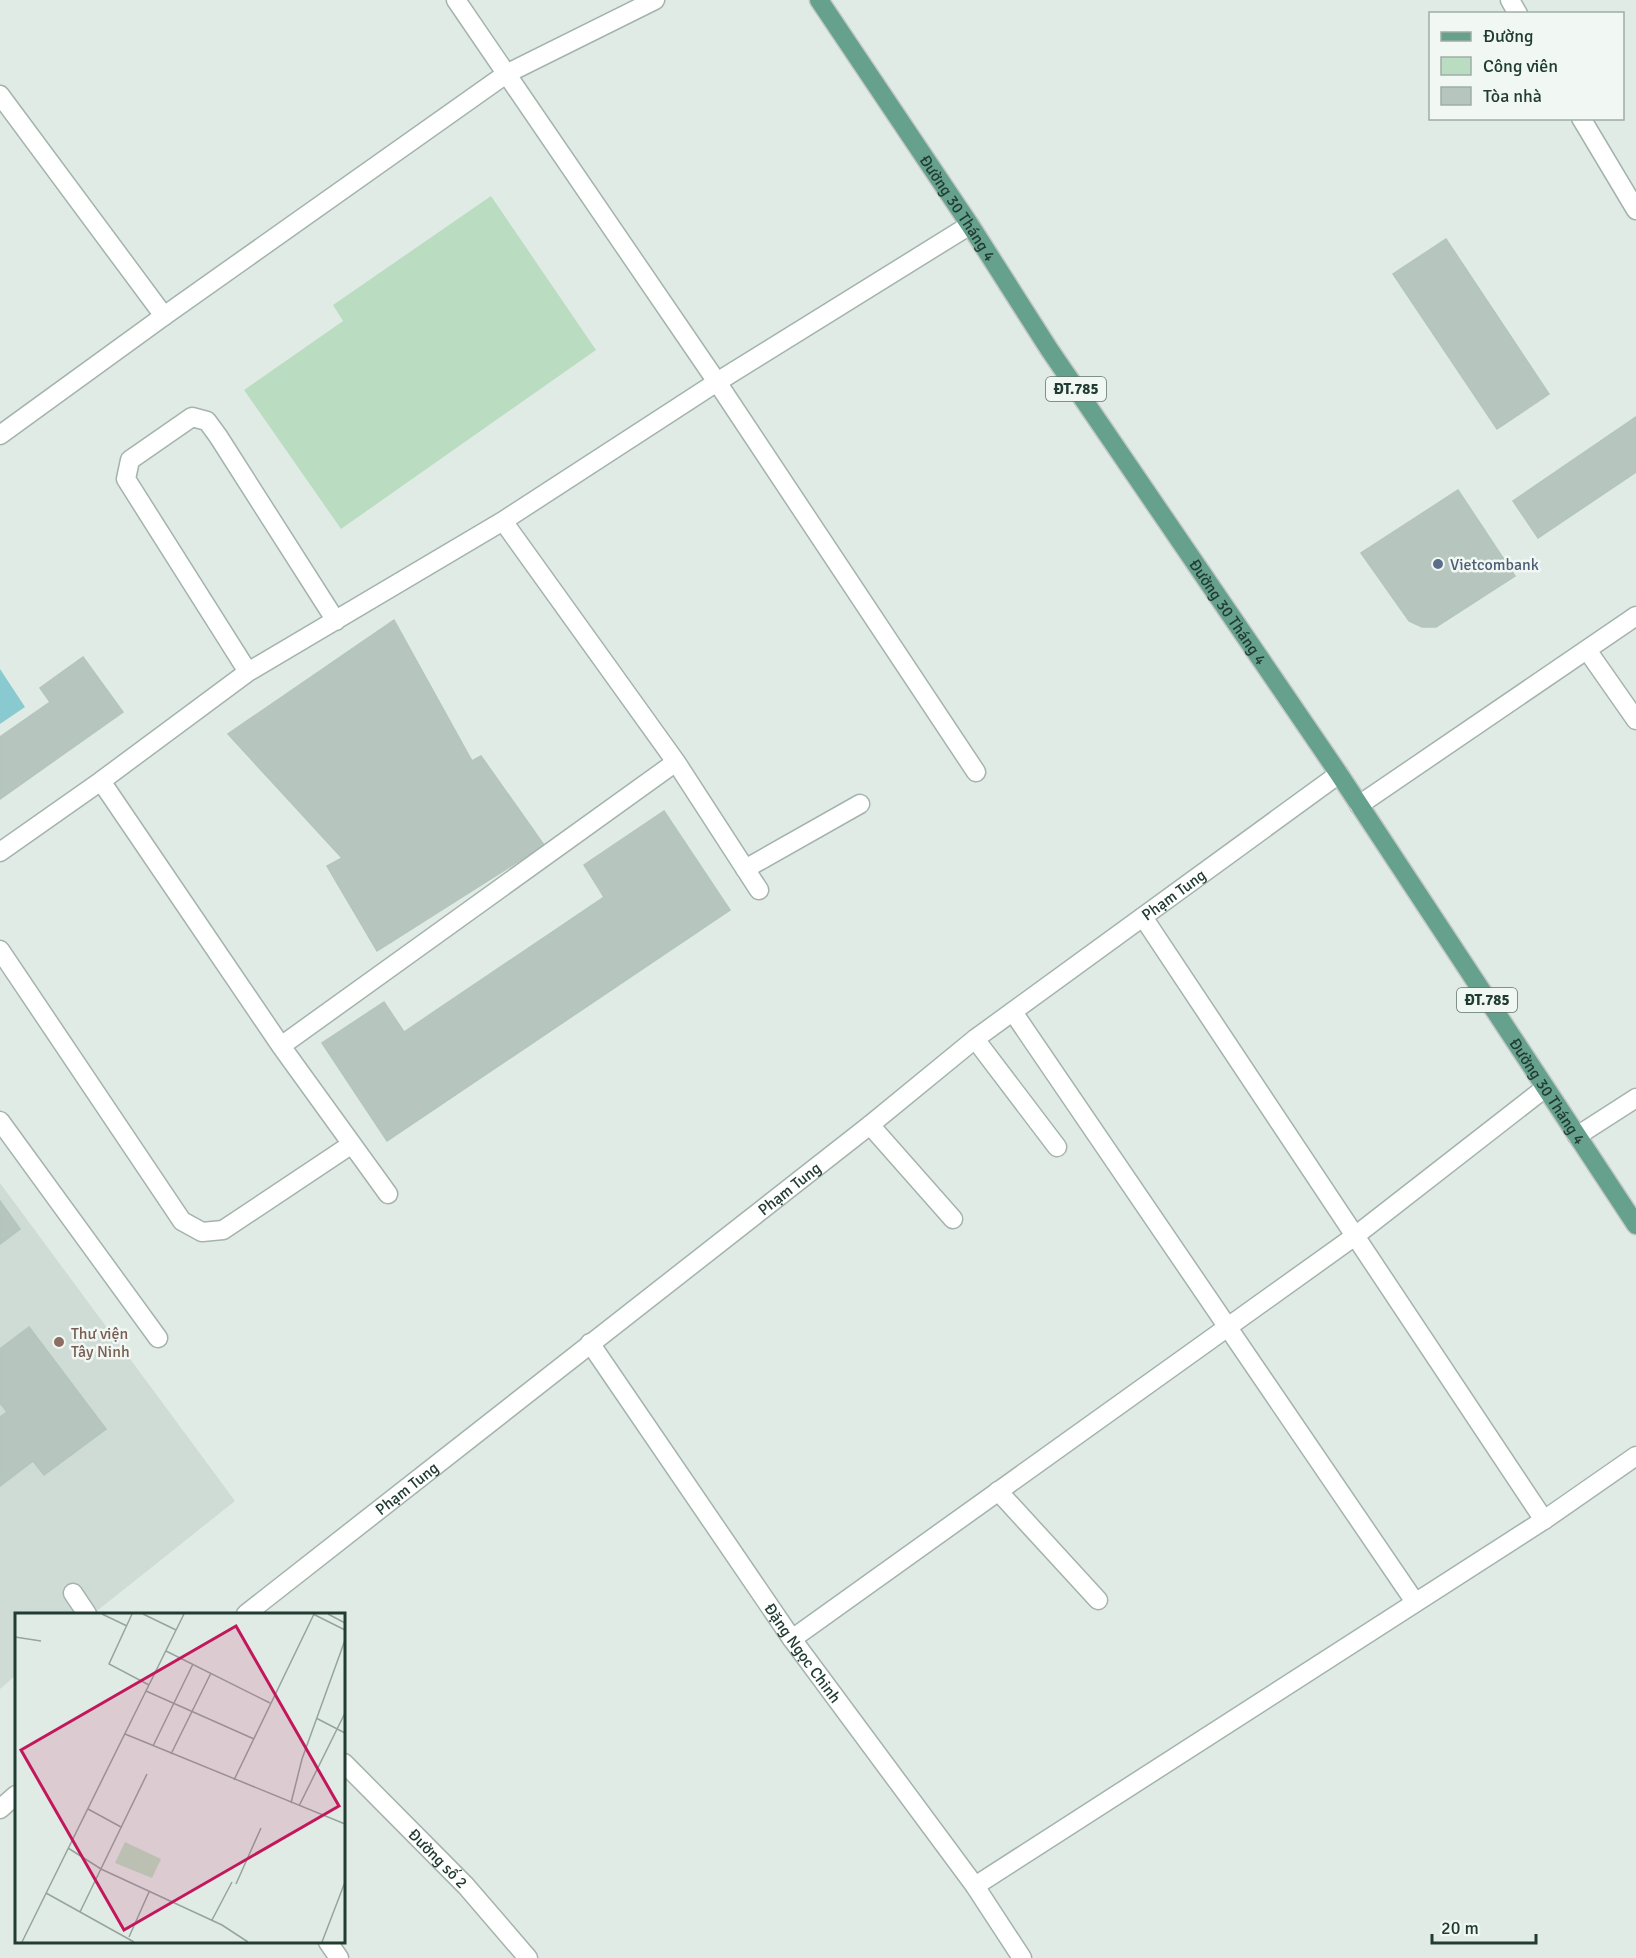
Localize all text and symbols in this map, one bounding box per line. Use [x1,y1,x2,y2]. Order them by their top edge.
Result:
legend [1429,12,1624,120]
text: Đường [1483,25,1534,47]
text: Công viên [1483,55,1558,77]
text: Tòa nhà [1483,85,1542,107]
street label: Đường 30 Tháng 4 [915,151,1000,266]
road number: ĐT.785 [1046,377,1106,401]
place label: Vietcombank [1450,555,1539,575]
street label: Đường 30 Tháng 4 [1184,556,1271,669]
marker: Vietcombank [1431,557,1445,571]
street label: Phạm Tung [1138,865,1210,925]
road number: ĐT.785 [1457,988,1517,1012]
street label: Đường 30 Tháng 4 [1505,1034,1589,1149]
street label: Phạm Tung [754,1158,825,1220]
place label: Thư viện Tây Ninh [71,1324,130,1362]
marker: Thư viện Tây Ninh [52,1335,66,1349]
street label: Phạm Tung [372,1458,443,1520]
street label: Đặng Ngọc Chinh [760,1600,845,1707]
inset map [15,1613,345,1943]
street label: Đường số 2 [404,1825,472,1893]
scale bar [1432,1907,1536,1945]
text: 20 m [1441,1917,1479,1939]

